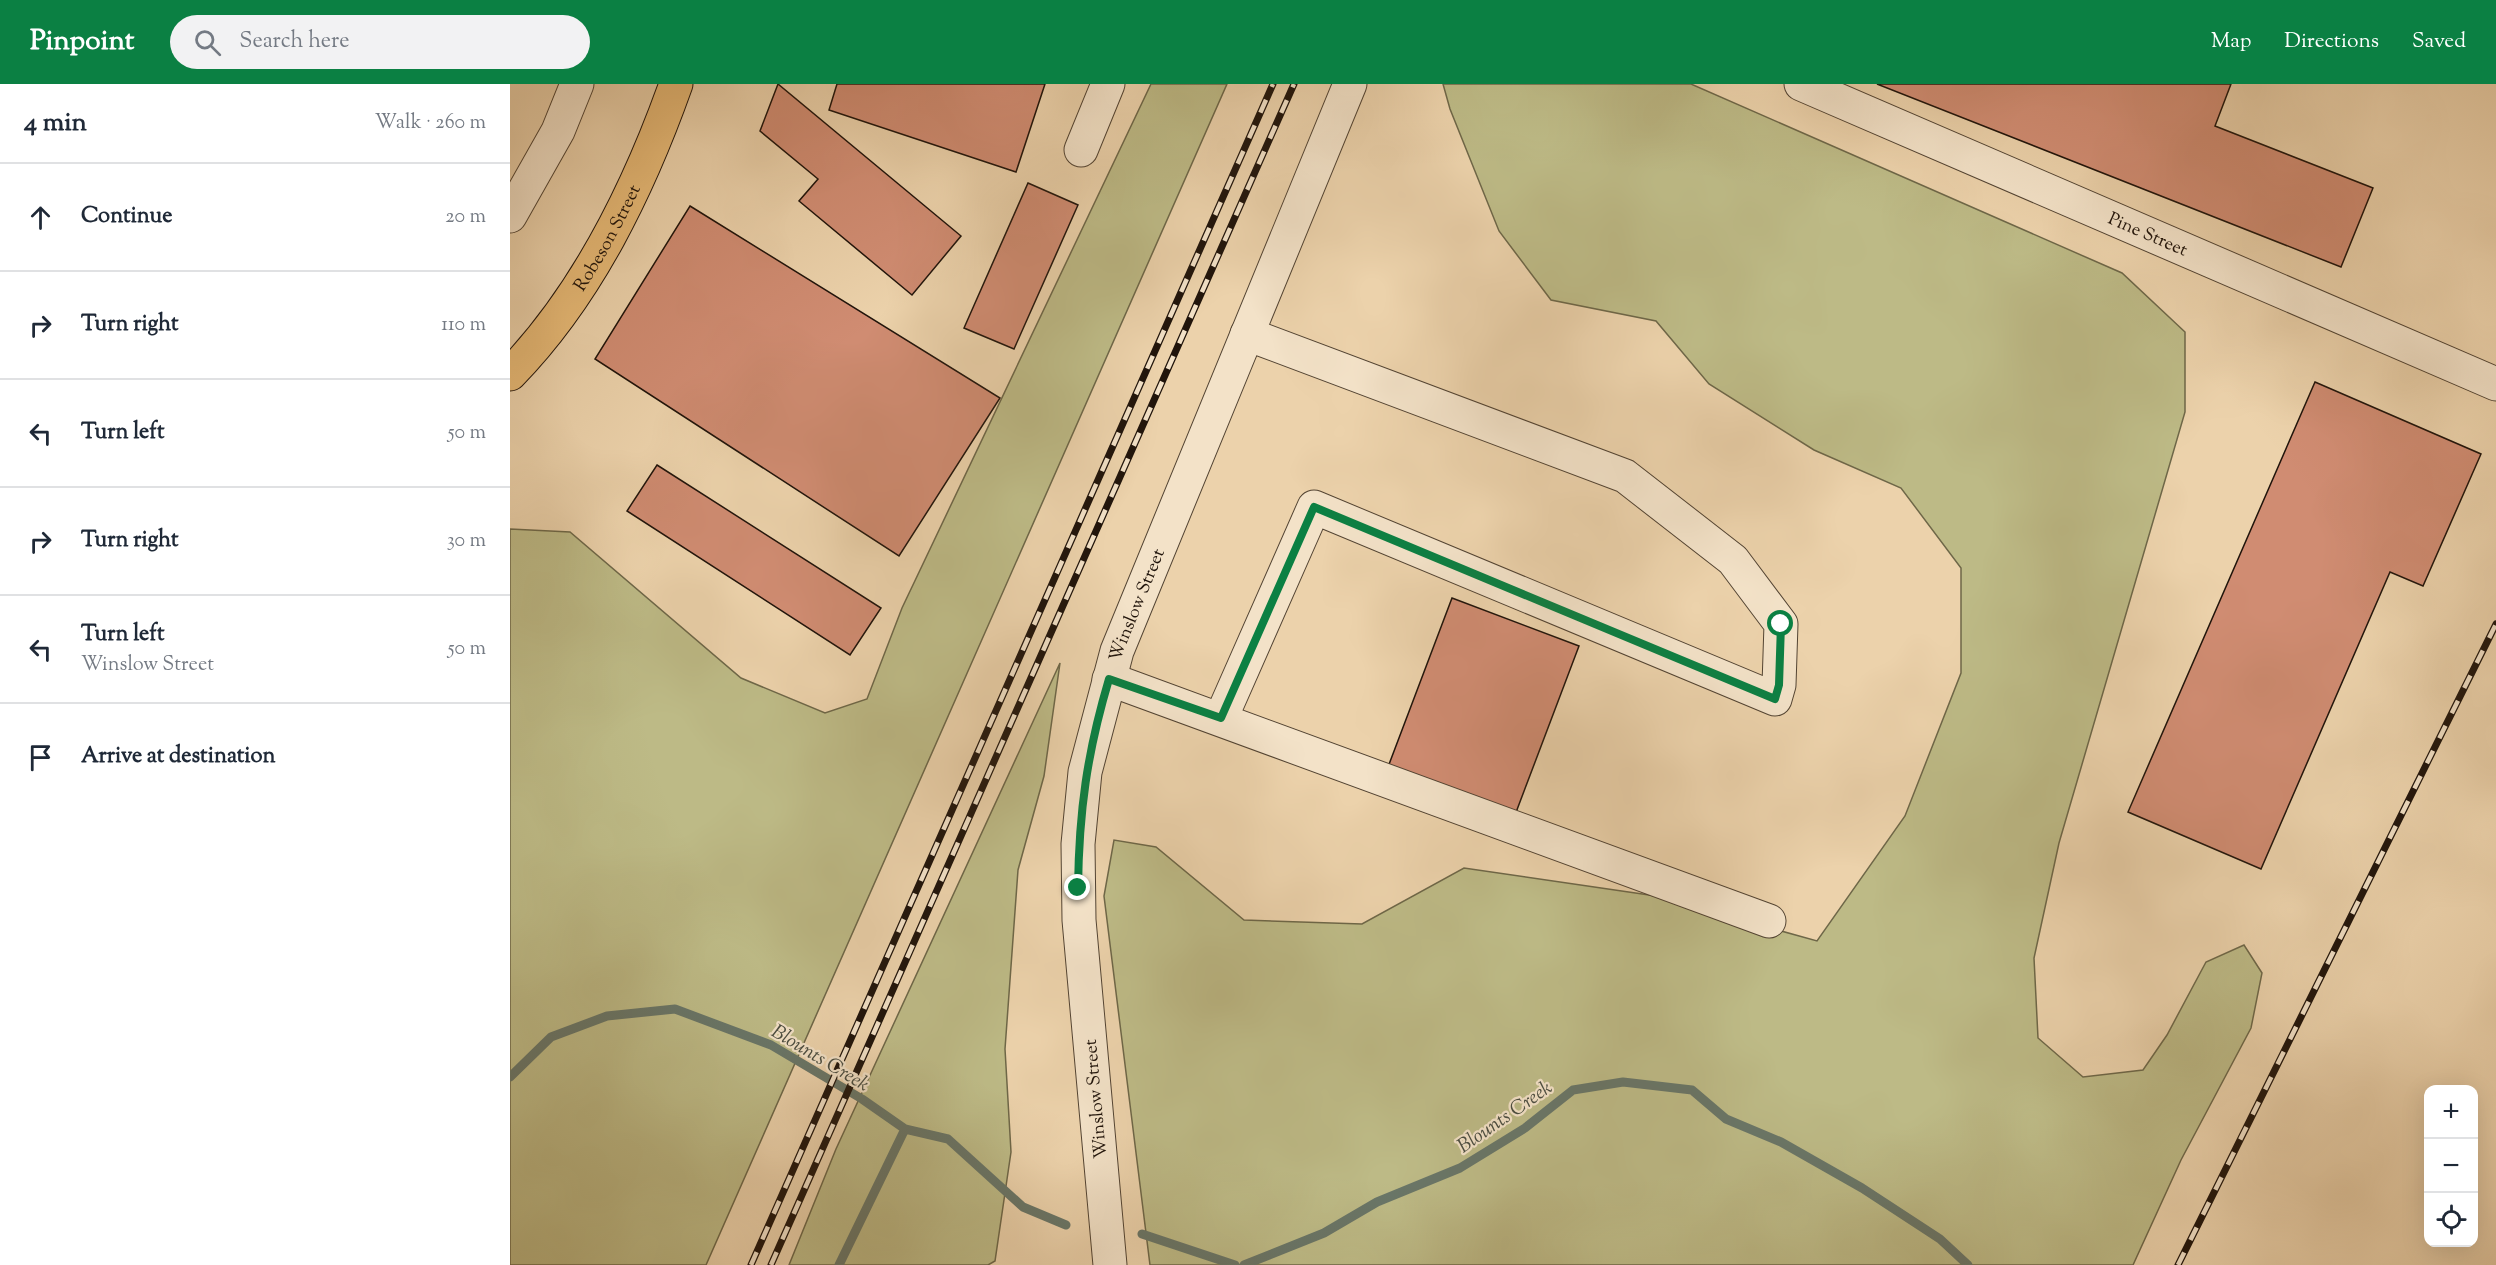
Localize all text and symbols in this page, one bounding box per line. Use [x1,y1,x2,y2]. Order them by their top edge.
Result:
search box [170,15,590,69]
text: Pinpoint [30,22,134,62]
icon: search [191,26,224,59]
text: Search here [239,26,350,58]
text: Map [2211,27,2251,57]
text: Directions [2284,27,2379,57]
text: Saved [2412,27,2466,57]
text: 4 min [24,105,87,142]
text: Walk · 260 m [375,109,486,138]
street label: Robeson Street [569,181,648,297]
icon: ahead [24,201,57,234]
text: Continue [81,201,172,233]
text: 20 m [445,203,486,232]
street label: Pine Street [2103,207,2191,264]
icon: right [24,309,57,342]
text: Turn right [81,309,178,341]
text: 110 m [441,311,486,340]
icon: left [24,417,57,450]
text: Turn left [81,417,164,449]
text: 50 m [448,419,486,448]
icon: right [24,525,57,558]
text: Turn right [81,525,178,557]
text: 30 m [447,527,486,556]
street label: Winslow Street [1104,545,1173,664]
route start [1767,610,1793,636]
text: Turn left [81,619,164,651]
icon: left [24,633,57,666]
text: 50 m [448,635,486,664]
text: Winslow Street [81,651,214,680]
icon: arrive [24,741,57,774]
text: Arrive at destination [81,741,276,773]
route end [1064,874,1090,900]
water label: Blounts Creek [765,1018,874,1100]
street label: Winslow Street [1079,1038,1115,1160]
water label: Blounts Creek [1452,1075,1559,1161]
map controls [2424,1085,2478,1247]
button: + [2424,1085,2478,1139]
button: − [2424,1139,2478,1193]
button: locate [2424,1193,2478,1247]

